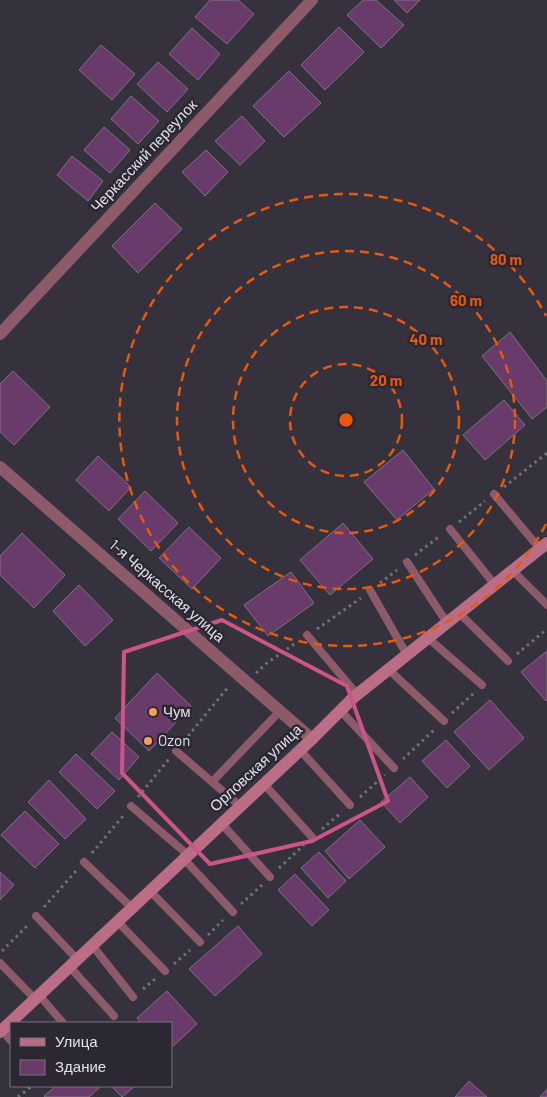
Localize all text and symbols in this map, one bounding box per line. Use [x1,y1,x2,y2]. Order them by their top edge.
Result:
street label: Черкасский переулок [86,95,200,215]
text: 80 m [490,250,522,268]
text: 60 m [450,291,482,309]
text: 40 m [409,330,443,348]
text: 20 m [370,371,402,389]
centre of rings [337,411,355,429]
street label: 1-я Черкасская улица [106,535,229,646]
place label: Чум [163,702,191,720]
marker: Чум [147,706,159,718]
street label: Орловская улица [205,719,306,815]
place label: Ozon [158,731,190,749]
marker: Ozon [142,735,154,747]
legend [10,1022,172,1087]
text: Улица [55,1032,98,1050]
text: Здание [55,1057,106,1075]

